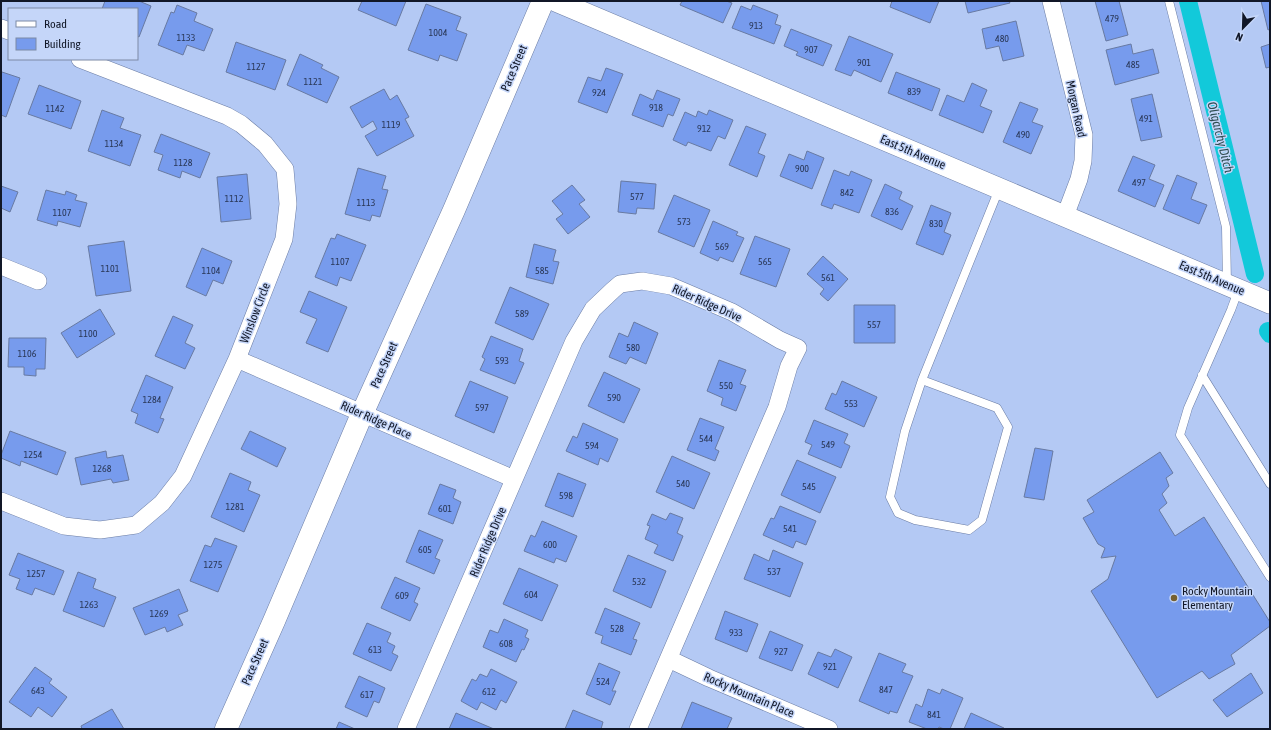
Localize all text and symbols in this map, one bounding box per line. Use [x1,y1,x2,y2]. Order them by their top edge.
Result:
legend [8,8,138,60]
north arrow [1223,8,1263,48]
house number: 479 [1105,13,1119,24]
text: Road [44,17,67,31]
house number: 913 [749,20,763,31]
house number: 1004 [429,27,448,38]
text: N [1234,30,1244,44]
house number: 1133 [177,32,196,43]
house number: 480 [995,33,1009,44]
text: Building [44,37,82,51]
street label: Pace Street [498,42,530,93]
house number: 907 [804,44,818,55]
house number: 901 [857,57,871,68]
house number: 485 [1126,59,1140,70]
house number: 1127 [247,61,266,72]
house number: 1121 [304,76,323,87]
street label: Morgan Road [1063,79,1089,139]
house number: 839 [907,86,921,97]
house number: 924 [592,87,606,98]
water label: Oligarchy Ditch [1204,100,1237,175]
house number: 918 [649,102,663,113]
house number: 1142 [46,103,65,114]
house number: 491 [1139,113,1153,124]
house number: 1119 [382,119,401,130]
house number: 912 [697,123,711,134]
house number: 490 [1016,129,1030,140]
street label: East 5th Avenue [878,132,948,172]
house number: 1134 [105,138,124,149]
house number: 1128 [174,157,193,168]
house number: 900 [795,163,809,174]
house number: 497 [1132,177,1146,188]
house number: 842 [840,187,854,198]
house number: 577 [630,191,644,202]
house number: 1112 [225,193,244,204]
house number: 1113 [357,197,376,208]
house number: 836 [885,206,899,217]
house number: 1107 [53,207,72,218]
house number: 573 [677,216,691,227]
house number: 830 [929,218,943,229]
house number: 569 [715,241,729,252]
house number: 1107 [331,256,350,267]
house number: 565 [758,256,772,267]
street label: East 5th Avenue [1177,258,1247,298]
house number: 1101 [101,263,120,274]
house number: 1104 [202,265,221,276]
house number: 585 [535,265,549,276]
house number: 561 [821,272,835,283]
street label: Winslow Circle [237,281,273,345]
street label: Rider Ridge Drive [670,281,744,325]
house number: 589 [515,308,529,319]
house number: 557 [867,319,881,330]
house number: 1100 [79,328,98,339]
street label: Pace Street [368,339,401,390]
house number: 580 [626,342,640,353]
house number: 1106 [18,348,37,359]
house number: 593 [495,355,509,366]
house number: 550 [719,380,733,391]
house number: 590 [607,392,621,403]
house number: 1284 [143,394,162,405]
street label: Rider Ridge Place [338,398,414,442]
house number: 553 [844,398,858,409]
house number: 597 [475,402,489,413]
house number: 544 [699,433,713,444]
house number: 549 [821,439,835,450]
house number: 594 [585,440,599,451]
house number: 1254 [24,449,43,460]
house number: 1268 [93,463,112,474]
house number: 540 [676,478,690,489]
house number: 545 [802,481,816,492]
house number: 598 [559,490,573,501]
house number: 1281 [226,501,245,512]
house number: 601 [438,503,452,514]
street label: Rider Ridge Drive [467,505,509,579]
house number: 541 [783,523,797,534]
house number: 600 [543,539,557,550]
house number: 605 [418,544,432,555]
house number: 1275 [204,559,223,570]
house number: 537 [767,566,781,577]
house number: 1257 [27,568,46,579]
house number: 532 [632,576,646,587]
place label: Rocky Mountain Elementary [1182,584,1253,612]
house number: 604 [524,589,538,600]
house number: 609 [395,590,409,601]
marker: Rocky Mountain Elementary [1169,593,1179,603]
house number: 1263 [80,599,99,610]
house number: 1269 [150,608,169,619]
house number: 528 [610,623,624,634]
house number: 933 [729,627,743,638]
street label: Pace Street [239,636,272,687]
house number: 608 [499,638,513,649]
house number: 613 [368,644,382,655]
house number: 927 [774,646,788,657]
house number: 921 [823,661,837,672]
street label: Rocky Mountain Place [702,670,796,720]
house number: 524 [596,676,610,687]
house number: 847 [879,684,893,695]
house number: 643 [31,685,45,696]
house number: 612 [482,686,496,697]
house number: 617 [360,689,374,700]
house number: 841 [927,709,941,720]

